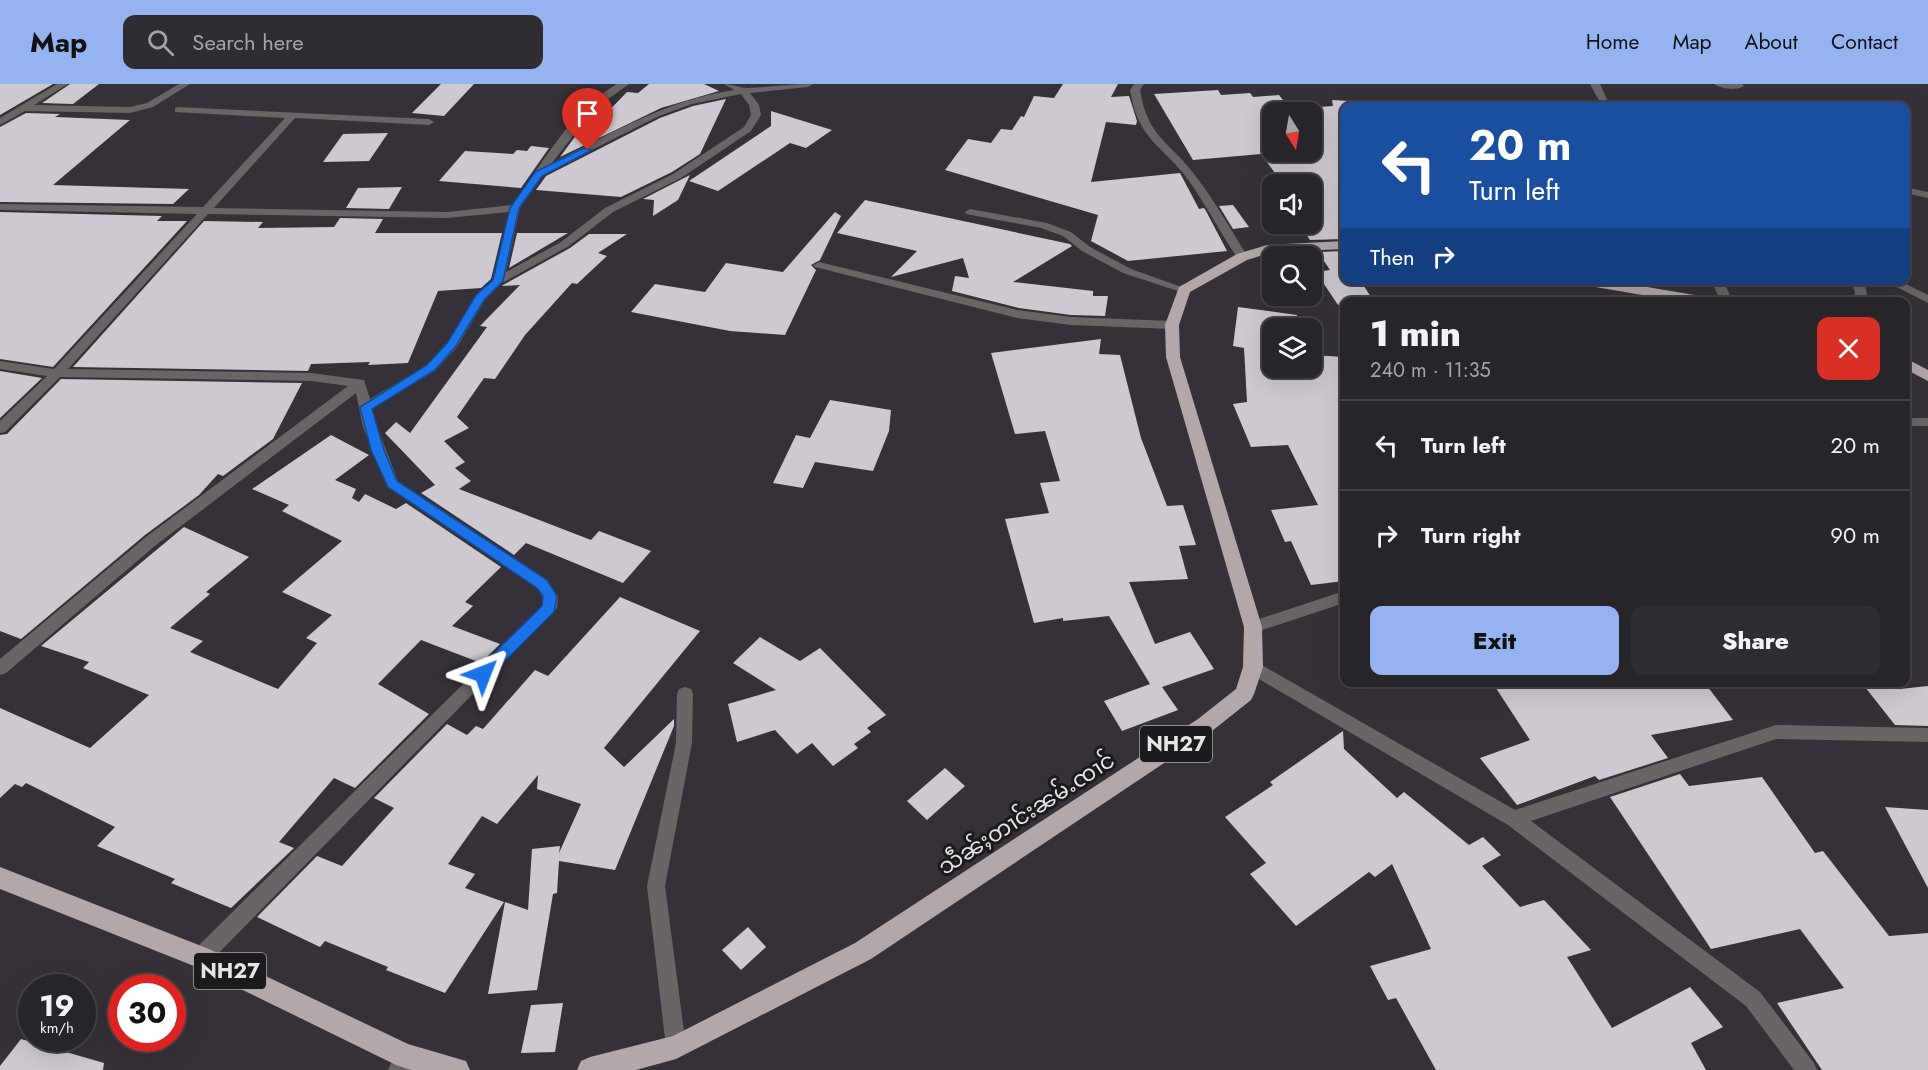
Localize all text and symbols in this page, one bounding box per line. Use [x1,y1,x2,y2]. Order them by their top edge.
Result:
search box [123,15,543,69]
text: Map [30,22,87,63]
icon: search [144,26,177,59]
text: Search here [192,26,304,58]
text: Home [1586,27,1639,57]
text: Map [1672,27,1712,57]
text: About [1745,27,1798,57]
text: Contact [1831,27,1898,57]
pin [562,88,613,150]
icon: arrive [571,97,604,130]
north arrow [1262,102,1322,162]
map controls [1262,102,1322,378]
text: 20 m [1469,115,1571,176]
icon: left [1370,126,1448,204]
text: Turn left [1469,171,1559,210]
button: sound [1262,174,1322,234]
icon: right [1427,240,1460,273]
text: Then [1370,241,1415,273]
button: search [1262,246,1322,306]
text: 1 min [1370,307,1461,359]
button: close [1817,317,1880,380]
button: layers [1262,318,1322,378]
text: 240 m · 11:35 [1370,356,1491,385]
icon: left [1370,429,1403,462]
text: Turn left [1421,429,1506,461]
text: 20 m [1831,429,1880,461]
icon: right [1370,519,1403,552]
text: Turn right [1421,519,1521,551]
text: 90 m [1830,519,1880,551]
button: Exit [1370,606,1619,675]
button: Share [1631,606,1880,675]
position arrow [451,642,515,706]
road number: NH27 [1140,726,1212,762]
street label: သဵၼ်ႈတၢင်းၼမ်ႉၸၢင် [931,744,1121,882]
road number: NH27 [194,953,266,989]
speed limit sign: 30 [108,974,186,1052]
text: 19 [39,984,75,1027]
text: km/h [40,1017,74,1039]

